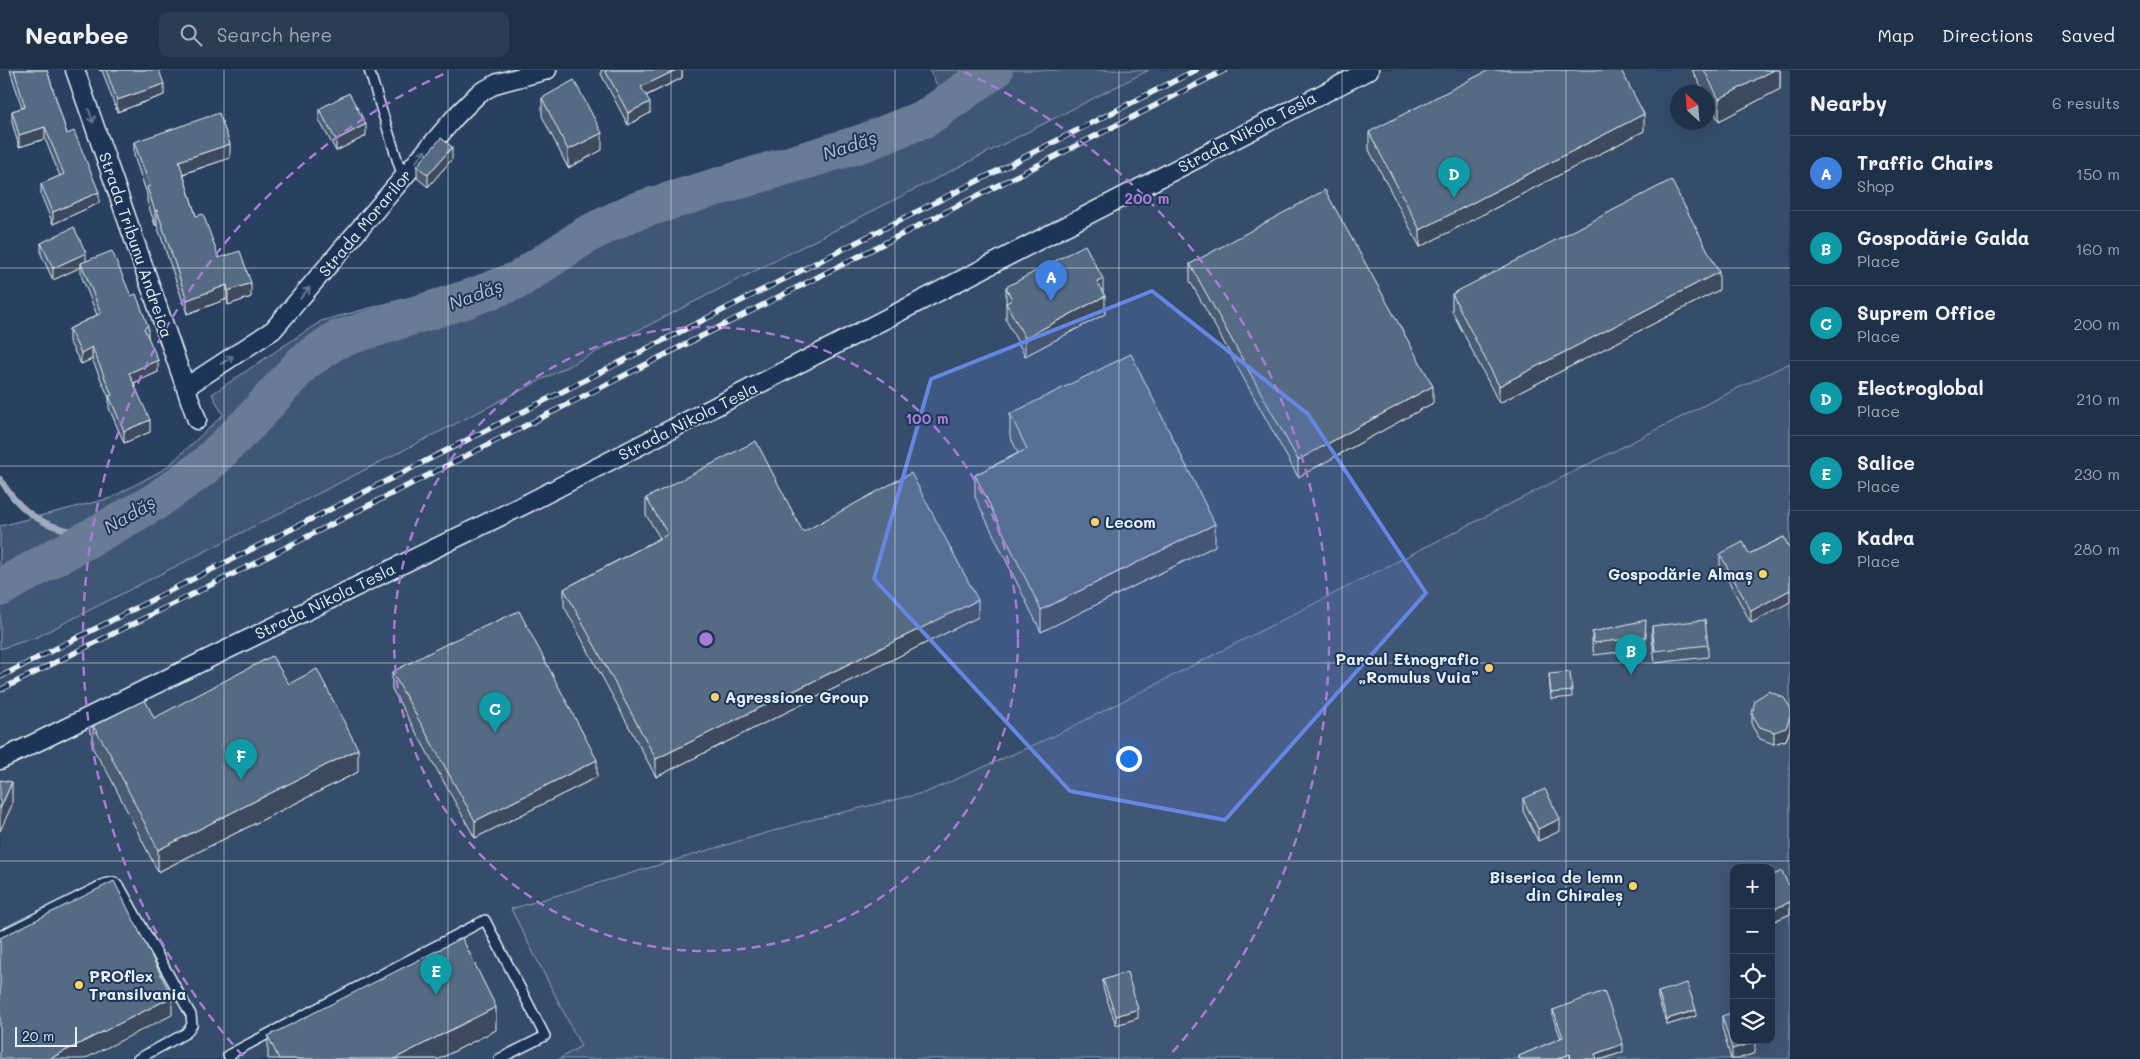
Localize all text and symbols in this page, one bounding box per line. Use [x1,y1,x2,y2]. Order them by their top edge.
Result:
search box [159,12,509,57]
text: Nearbee [25,19,129,50]
icon: search [177,21,205,49]
text: Search here [217,22,332,47]
text: Map [1877,23,1914,47]
text: Directions [1942,23,2034,47]
text: Saved [2062,23,2115,47]
north arrow [1670,85,1715,130]
street label: Strada Nikola Tesla [1174,86,1320,177]
text: Nearby [1810,89,1887,116]
text: 6 results [2052,92,2120,113]
one-way arrow [87,108,96,123]
water label: Nadăș [819,125,880,165]
street label: Strada Tribunu Andreica [95,149,178,341]
one-way arrow [416,150,427,163]
text: Traffic Chairs [1857,150,1993,175]
pin: D [1438,157,1470,198]
text: A [1820,163,1832,184]
text: 150 m [2076,163,2120,184]
street label: Strada Morarilor [314,165,416,281]
text: Shop [1857,175,1894,196]
text: 200 m [1125,188,1170,208]
text: Gospodărie Galda [1857,225,2030,250]
text: B [1821,238,1831,259]
text: 160 m [2075,238,2120,259]
text: Place [1857,250,1900,271]
pin: A [1035,260,1067,301]
water label: Nadăș [445,273,506,315]
one-way arrow [299,287,310,300]
text: Suprem Office [1857,300,1996,325]
text: C [1820,313,1832,334]
text: 200 m [2073,313,2120,334]
text: Place [1857,325,1900,346]
one-way arrow [219,355,233,365]
text: Electroglobal [1857,375,1984,400]
street label: Strada Nikola Tesla [615,376,761,465]
text: D [1820,388,1832,409]
text: 210 m [2076,388,2120,409]
text: Place [1857,400,1900,421]
text: 100 m [905,408,949,428]
text: Salice [1857,450,1915,475]
text: E [1821,463,1831,484]
text: 230 m [2074,463,2120,484]
text: Place [1857,475,1900,496]
water label: Nadăș [99,490,160,538]
place label: Lecom [1105,511,1156,532]
marker: Lecom [1089,516,1101,528]
text: Kadra [1857,525,1915,550]
text: F [1821,538,1831,559]
text: 280 m [2074,538,2120,559]
text: Place [1857,550,1900,571]
street label: Strada Nikola Tesla [251,557,398,644]
place label: Gospodărie Almaș [1608,563,1753,585]
marker: Gospodărie Almaș [1757,568,1769,580]
centre of rings [697,630,715,648]
pin: B [1615,634,1647,675]
place label: Parcul Etnografic „Romulus Vuia” [1335,648,1479,687]
marker: Parcul Etnografic „Romulus Vuia” [1483,662,1495,674]
place label: Agressione Group [725,686,869,707]
marker: Agressione Group [709,691,721,703]
pin: C [479,692,511,733]
pin: F [225,739,257,780]
your location [1116,746,1142,772]
map controls [1730,864,1775,1044]
button: + [1730,864,1775,909]
place label: Biserica de lemn din Chiraleș [1489,866,1623,906]
marker: Biserica de lemn din Chiraleș [1627,880,1639,892]
button: − [1730,909,1775,954]
pin: E [420,954,452,995]
button: locate [1730,954,1775,999]
place label: PROflex Transilvania [89,965,187,1004]
marker: PROflex Transilvania [73,979,85,991]
button: layers [1730,999,1775,1044]
scale bar [15,1024,78,1047]
text: 20 m [22,1026,54,1045]

